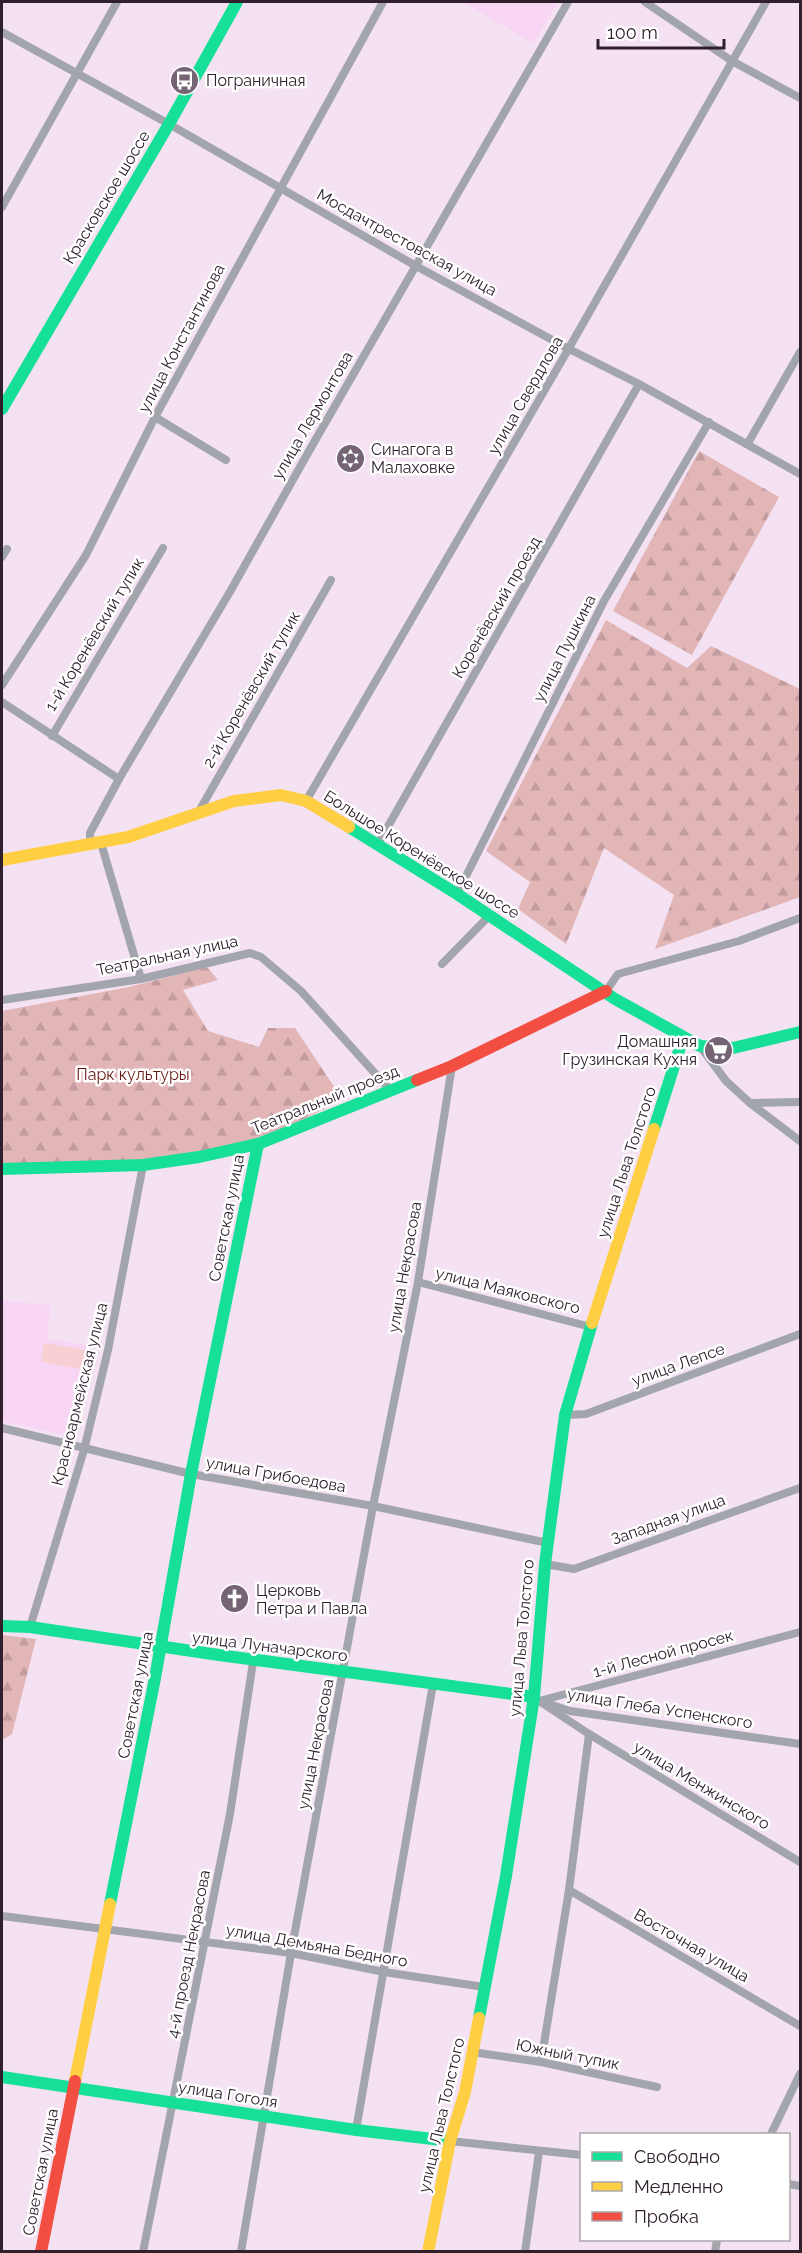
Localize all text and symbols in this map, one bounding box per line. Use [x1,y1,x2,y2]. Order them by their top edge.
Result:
scale bar [598,12,724,50]
text: 100 m [607,22,658,43]
bus stop icon: Пограничная [169,64,201,96]
place label: Пограничная [206,71,305,90]
street label: Красковское шоссе [59,127,154,267]
street label: Мосдачтрестовская улица [313,185,500,300]
street label: улица Константинова [134,261,229,416]
street label: улица Свердлова [484,333,567,458]
street label: улица Лермонтова [268,348,357,483]
place label: Синагога в Малаховке [371,440,455,477]
synagogue icon: Синагога в Малаховке [334,442,366,474]
street label: Коренёвский проезд [448,533,545,681]
street label: 1-й Коренёвский тупик [41,554,148,715]
street label: улица Пушкина [529,591,600,705]
street label: 2-й Коренёвский тупик [199,608,304,771]
street label: Большое Коренёвское шоссе [320,786,523,923]
street label: Театральная улица [95,931,240,980]
place label: Домашняя Грузинская Кухня [562,1032,697,1069]
supermarket icon: Домашняя Грузинская Кухня [702,1034,734,1066]
street label: Театральный проезд [249,1061,402,1138]
park label: Парк культуры [76,1065,190,1084]
street label: улица Льва Толстого [593,1084,660,1240]
street label: Советская улица [205,1153,248,1283]
street label: улица Некрасова [384,1200,425,1334]
street label: улица Маяковского [434,1263,582,1318]
street label: Красноармейская улица [48,1301,111,1488]
street label: улица Лепсе [629,1339,727,1390]
street label: улица Грибоедова [204,1453,347,1496]
street label: Западная улица [609,1490,728,1549]
street label: улица Льва Толстого [505,1558,538,1718]
place label: Церковь Петра и Павла [256,1581,367,1618]
church icon: Церковь Петра и Павла [219,1583,251,1615]
street label: 1-й Лесной просек [591,1626,735,1681]
street label: улица Луначарского [191,1628,349,1665]
street label: Советская улица [114,1630,157,1760]
street label: улица Некрасова [293,1677,337,1811]
street label: улица Глеба Успенского [566,1684,754,1733]
street label: улица Менжинского [630,1737,773,1834]
street label: 4-й проезд Некрасова [163,1868,214,2040]
street label: Восточная улица [631,1905,753,1986]
street label: улица Демьяна Бедного [225,1920,409,1971]
street label: Южный тупик [514,2035,621,2074]
street label: улица Льва Толстого [414,2036,469,2194]
street label: улица Гоголя [177,2077,279,2112]
street label: Советская улица [19,2107,62,2237]
legend [580,2133,790,2241]
text: Свободно [634,2146,720,2167]
text: Медленно [634,2176,723,2197]
text: Пробка [634,2206,699,2227]

